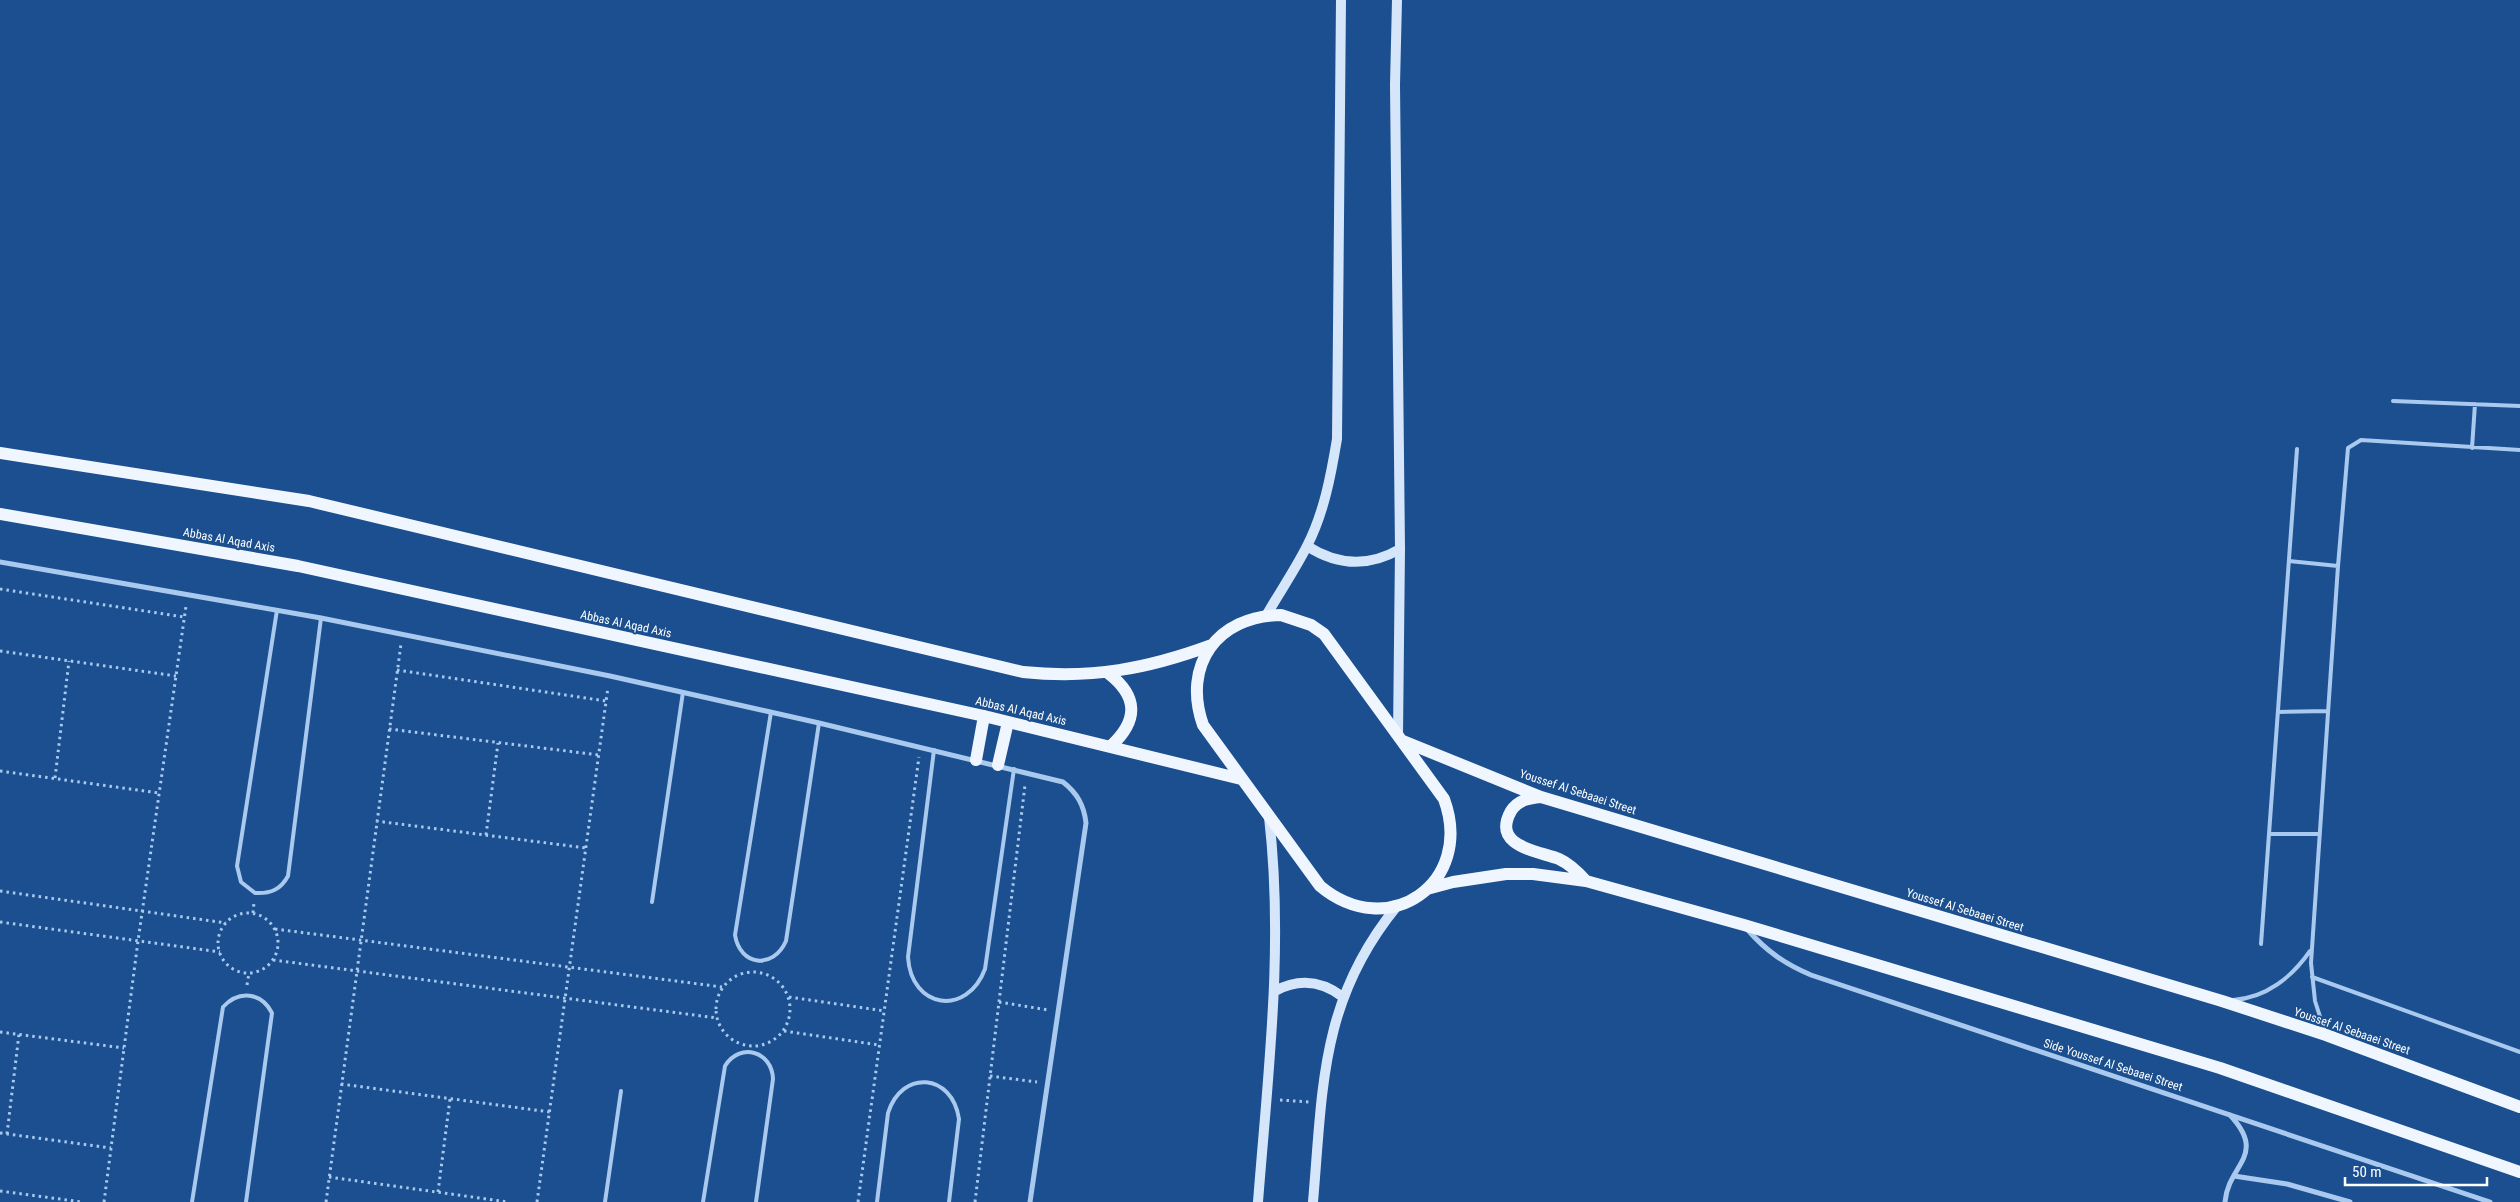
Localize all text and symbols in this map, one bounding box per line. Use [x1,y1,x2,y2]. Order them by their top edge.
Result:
street label: Abbas Al Aqad Axis [182,525,276,555]
street label: Abbas Al Aqad Axis [579,607,673,641]
street label: Abbas Al Aqad Axis [974,694,1068,728]
street label: Youssef Al Sebaaei Street [1518,767,1639,818]
street label: Youssef Al Sebaaei Street [1905,885,2026,935]
street label: Youssef Al Sebaaei Street [2292,1005,2412,1058]
street label: Side Youssef Al Sebaaei Street [2042,1036,2185,1094]
scale bar [2345,1154,2488,1186]
text: 50 m [2352,1163,2382,1181]

